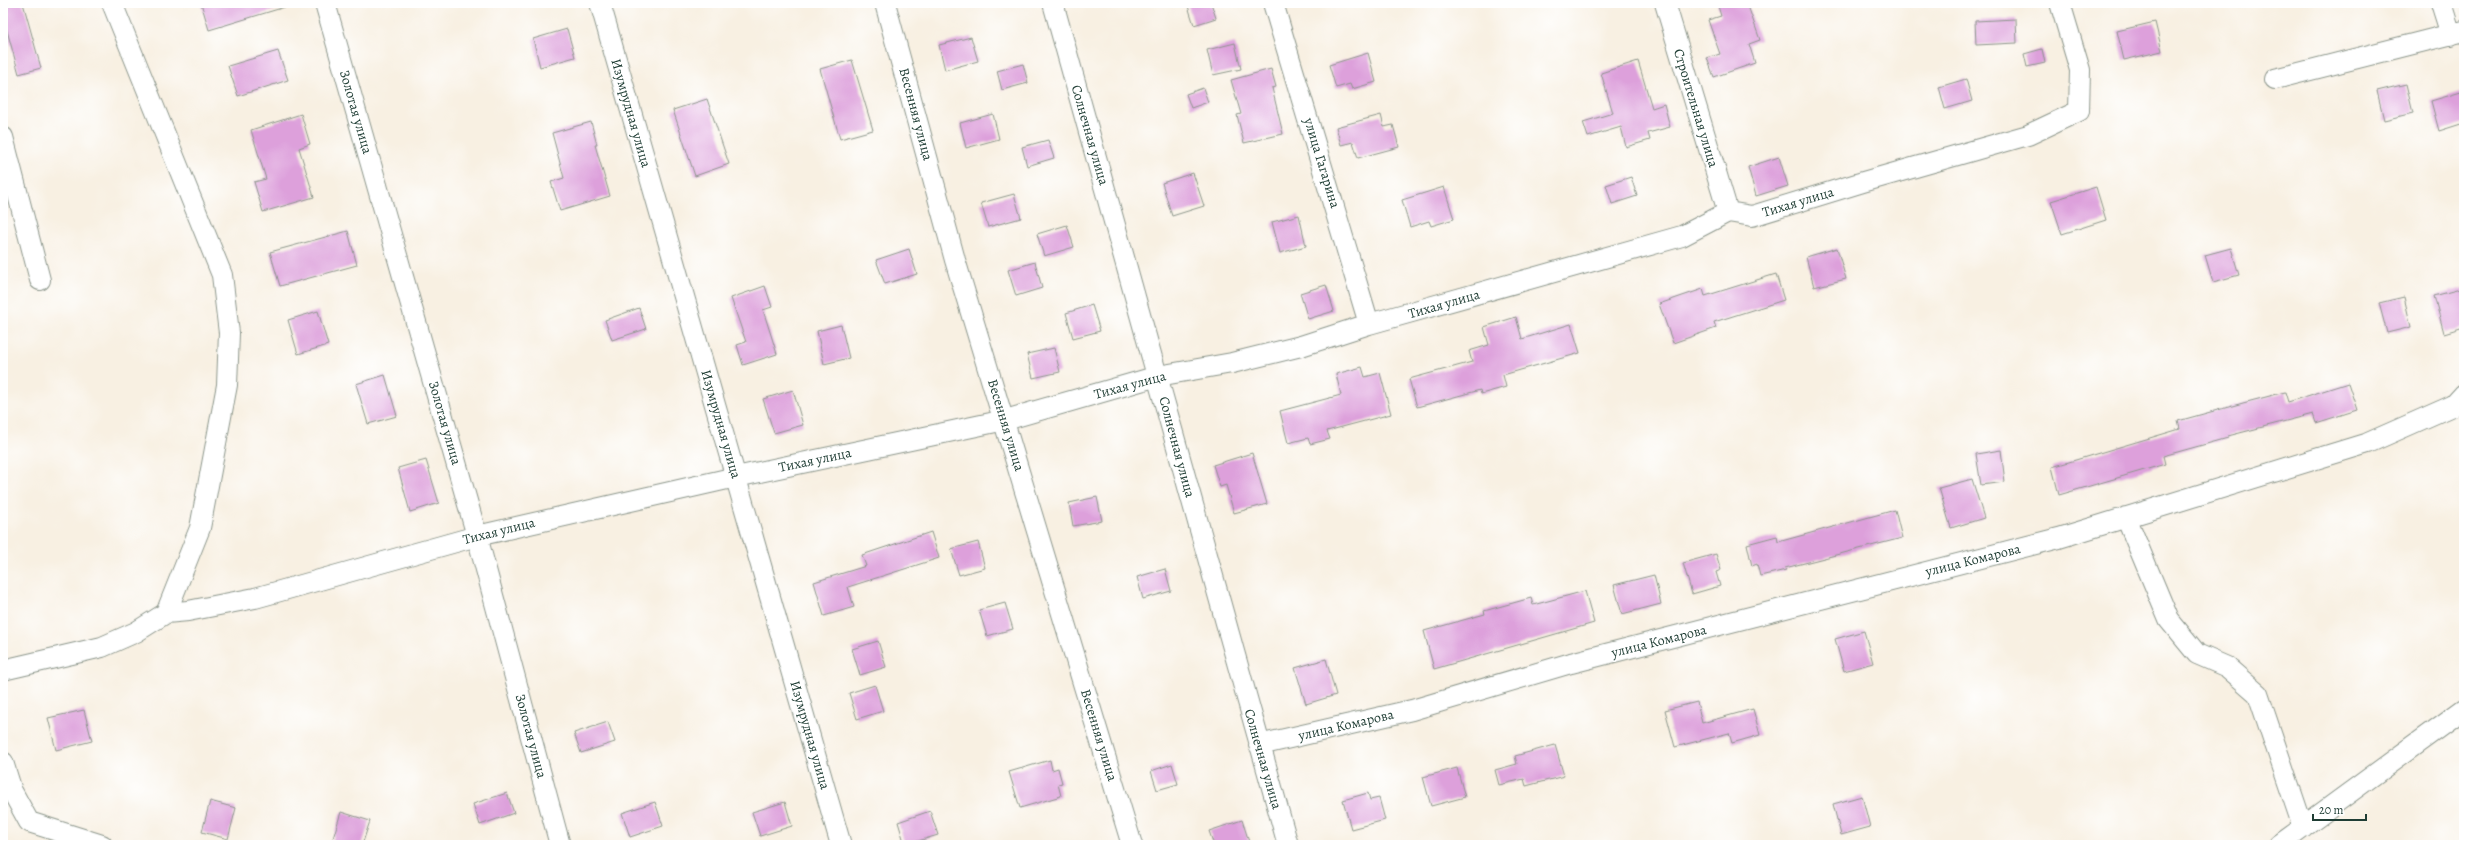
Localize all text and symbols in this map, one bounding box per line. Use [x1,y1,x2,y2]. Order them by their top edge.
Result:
street label: Строительная улица [1669,46,1723,170]
street label: Изумрудная улица [606,56,656,170]
street label: Весенняя улица [895,66,938,163]
street label: Золотая улица [335,68,377,157]
street label: Солнечная улица [1067,83,1114,188]
street label: улица Гагарина [1299,115,1345,211]
street label: Тихая улица [1760,182,1837,222]
street label: Тихая улица [1406,285,1483,323]
street label: Тихая улица [1092,366,1169,404]
street label: Изумрудная улица [696,367,746,481]
street label: Весенняя улица [983,377,1029,474]
street label: Золотая улица [424,379,466,468]
street label: Солнечная улица [1154,394,1200,500]
street label: Тихая улица [777,443,854,477]
street label: Тихая улица [461,513,538,549]
street label: улица Комарова [1922,539,2023,581]
street label: улица Комарова [1608,620,1709,662]
street label: Изумрудная улица [785,678,835,792]
street label: Весенняя улица [1076,687,1122,784]
street label: Золотая улица [511,692,551,781]
street label: улица Комарова [1295,705,1396,745]
street label: Солнечная улица [1240,707,1287,812]
scale bar [2313,796,2366,822]
text: 20 m [2319,802,2343,818]

